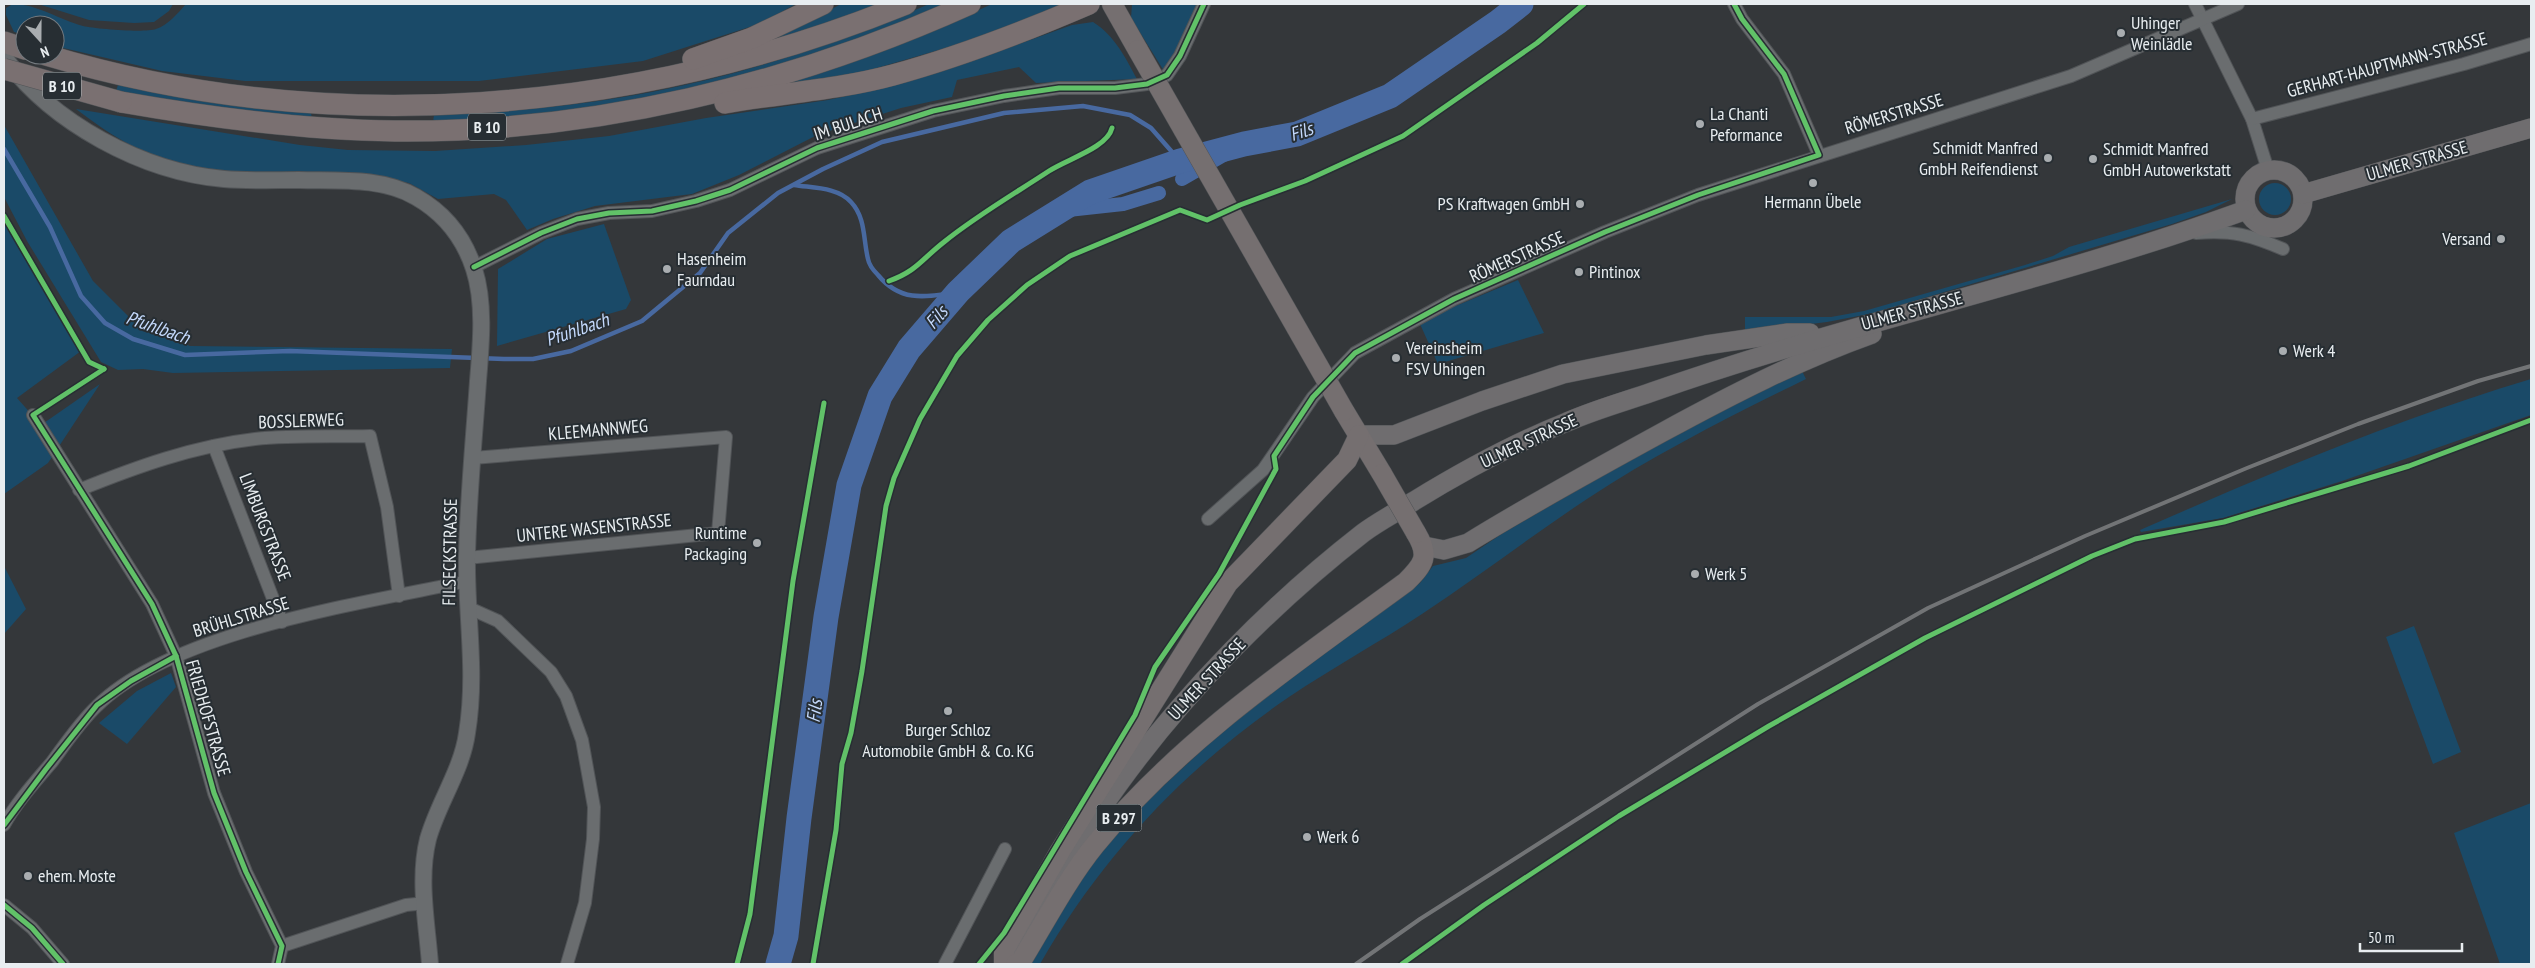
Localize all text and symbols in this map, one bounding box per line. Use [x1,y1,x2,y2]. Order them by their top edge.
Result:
place label: Uhinger Weinlädle [2131,11,2193,55]
north arrow [15,15,65,65]
marker: Uhinger Weinlädle [2115,27,2127,39]
street label: GERHART-HAUPTMANN-STRASSE [2284,27,2489,102]
text: N [38,42,51,62]
road number: B 10 [43,72,81,100]
street label: RÖMERSTRASSE [1842,88,1946,139]
street label: IM BULACH [811,102,885,145]
place label: La Chanti Peformance [1710,102,1783,146]
road number: B 10 [468,114,506,140]
water label: Fils [1286,115,1317,146]
marker: La Chanti Peformance [1694,118,1706,130]
street label: ULMER STRASSE [2364,135,2470,186]
place label: Schmidt Manfred GmbH Reifendienst [1919,136,2038,180]
place label: Schmidt Manfred GmbH Autowerkstatt [2103,137,2231,181]
marker: Schmidt Manfred GmbH Reifendienst [2042,152,2054,164]
marker: Schmidt Manfred GmbH Autowerkstatt [2087,153,2099,165]
marker: Hermann Übele [1807,177,1819,189]
place label: Hermann Übele [1765,190,1861,213]
place label: PS Kraftwagen GmbH [1438,192,1570,215]
marker: PS Kraftwagen GmbH [1574,198,1586,210]
street label: RÖMERSTRASSE [1466,225,1568,288]
place label: Versand [2441,227,2491,250]
marker: Versand [2495,233,2507,245]
place label: Hasenheim Faurndau [677,247,746,291]
place label: Pintinox [1589,260,1641,283]
marker: Hasenheim Faurndau [661,263,673,275]
marker: Pintinox [1573,266,1585,278]
street label: ULMER STRASSE [1859,286,1965,335]
water label: Fils [919,299,954,333]
water label: Pfuhlbach [123,305,194,350]
water label: Pfuhlbach [542,306,613,351]
place label: Vereinsheim FSV Uhingen [1405,336,1485,380]
place label: Werk 4 [2293,339,2335,362]
marker: Werk 4 [2277,345,2289,357]
marker: Vereinsheim FSV Uhingen [1390,352,1402,364]
street label: BOSSLERWEG [258,408,344,433]
street label: ULMER STRASSE [1477,408,1581,473]
street label: KLEEMANNWEG [547,414,649,445]
street label: LIMBURGSTRASSE [234,470,297,584]
street label: FILSECKSTRASSE [437,498,462,606]
street label: UNTERE WASENSTRASSE [515,508,673,547]
place label: Runtime Packaging [684,521,747,565]
marker: Runtime Packaging [751,537,763,549]
place label: Werk 5 [1705,562,1747,585]
marker: Werk 5 [1689,568,1701,580]
street label: BRÜHLSTRASSE [190,591,292,642]
street label: ULMER STRASSE [1163,633,1251,725]
street label: FRIEDHOFSTRASSE [181,657,236,779]
water label: Fils [801,697,827,724]
marker: Burger Schloz Automobile GmbH & Co. KG [942,705,954,717]
place label: Burger Schloz Automobile GmbH & Co. KG [862,718,1034,762]
road number: B 297 [1096,804,1142,831]
place label: Werk 6 [1317,825,1359,848]
marker: Werk 6 [1301,831,1313,843]
place label: ehem. Moste [38,864,116,887]
marker: ehem. Moste [22,870,34,882]
scale bar [2360,920,2462,952]
text: 50 m [2368,928,2394,947]

